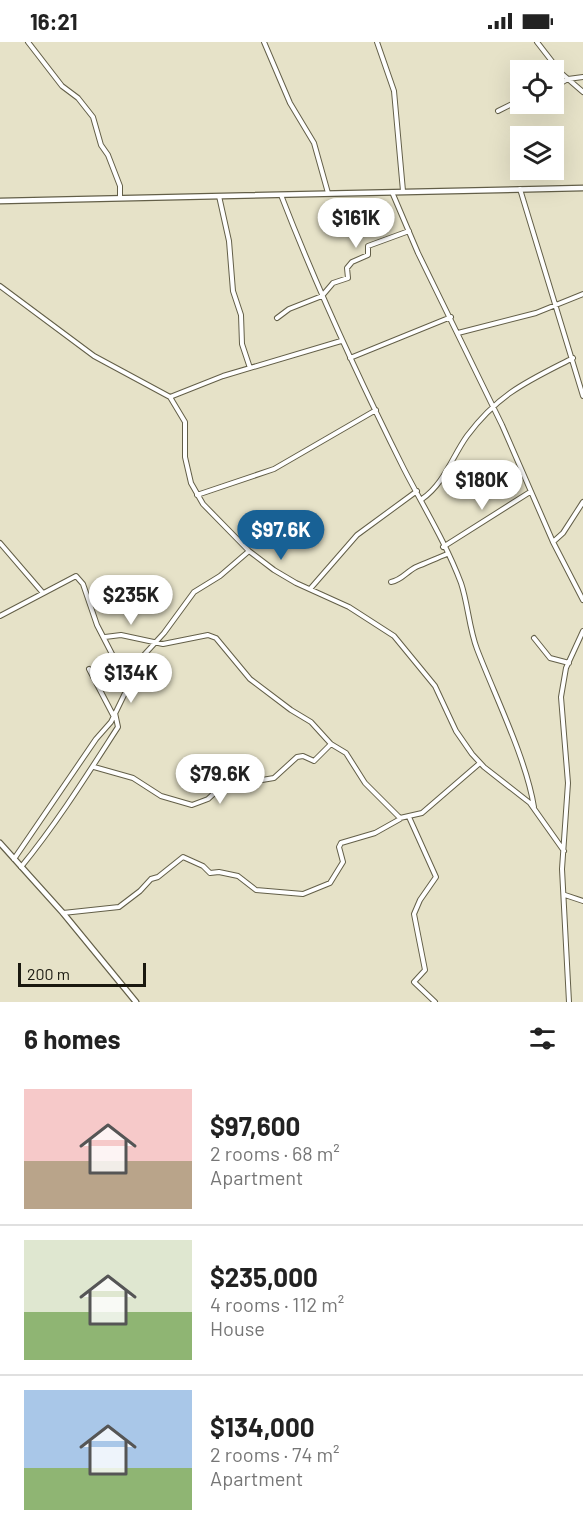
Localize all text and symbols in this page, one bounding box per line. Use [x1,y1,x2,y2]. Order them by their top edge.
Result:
text: 16:21 [30,8,78,34]
map controls [510,60,564,180]
button: locate [510,60,564,114]
button: layers [510,126,564,180]
pin: $161K [314,198,398,249]
text: $161K [332,205,380,229]
pin: $180K [440,460,524,511]
text: $180K [455,467,509,491]
pin: $97.6K [232,510,330,561]
text: $97.6K [251,517,311,541]
pin: $235K [89,575,173,626]
text: $235K [103,582,159,606]
pin: $134K [89,653,173,704]
text: $134K [104,660,158,684]
pin: $79.6K [171,754,269,805]
text: $79.6K [190,761,250,785]
scale bar [18,960,146,988]
text: 200 m [27,964,70,983]
icon: filters [526,1022,559,1055]
text: 6 homes [24,1023,121,1054]
text: $97,600 [210,1110,300,1141]
icon: home [72,1113,144,1185]
text: 2 rooms · 68 m² [210,1141,340,1165]
text: Apartment [210,1165,303,1189]
text: $235,000 [210,1261,318,1292]
icon: home [72,1264,144,1336]
text: 4 rooms · 112 m² [210,1292,344,1316]
text: House [210,1316,265,1340]
text: $134,000 [210,1411,315,1442]
icon: home [72,1414,144,1486]
text: 2 rooms · 74 m² [210,1442,340,1466]
text: Apartment [210,1466,303,1490]

